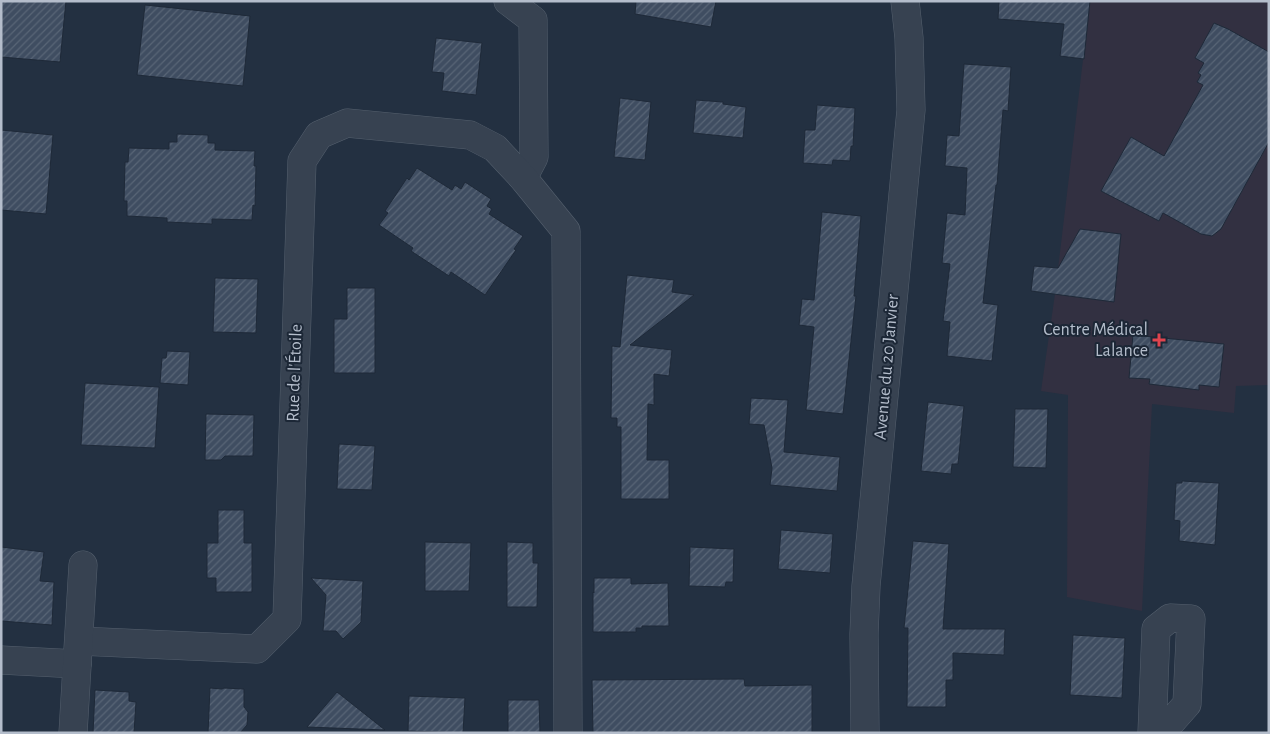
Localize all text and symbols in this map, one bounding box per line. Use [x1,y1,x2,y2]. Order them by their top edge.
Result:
street label: Avenue du 20 Janvier [872,293,902,440]
place label: Centre Médical Lalance [1043,321,1148,360]
street label: Rue de l'Étoile [281,324,306,422]
marker: Centre Médical Lalance [1152,333,1166,347]

